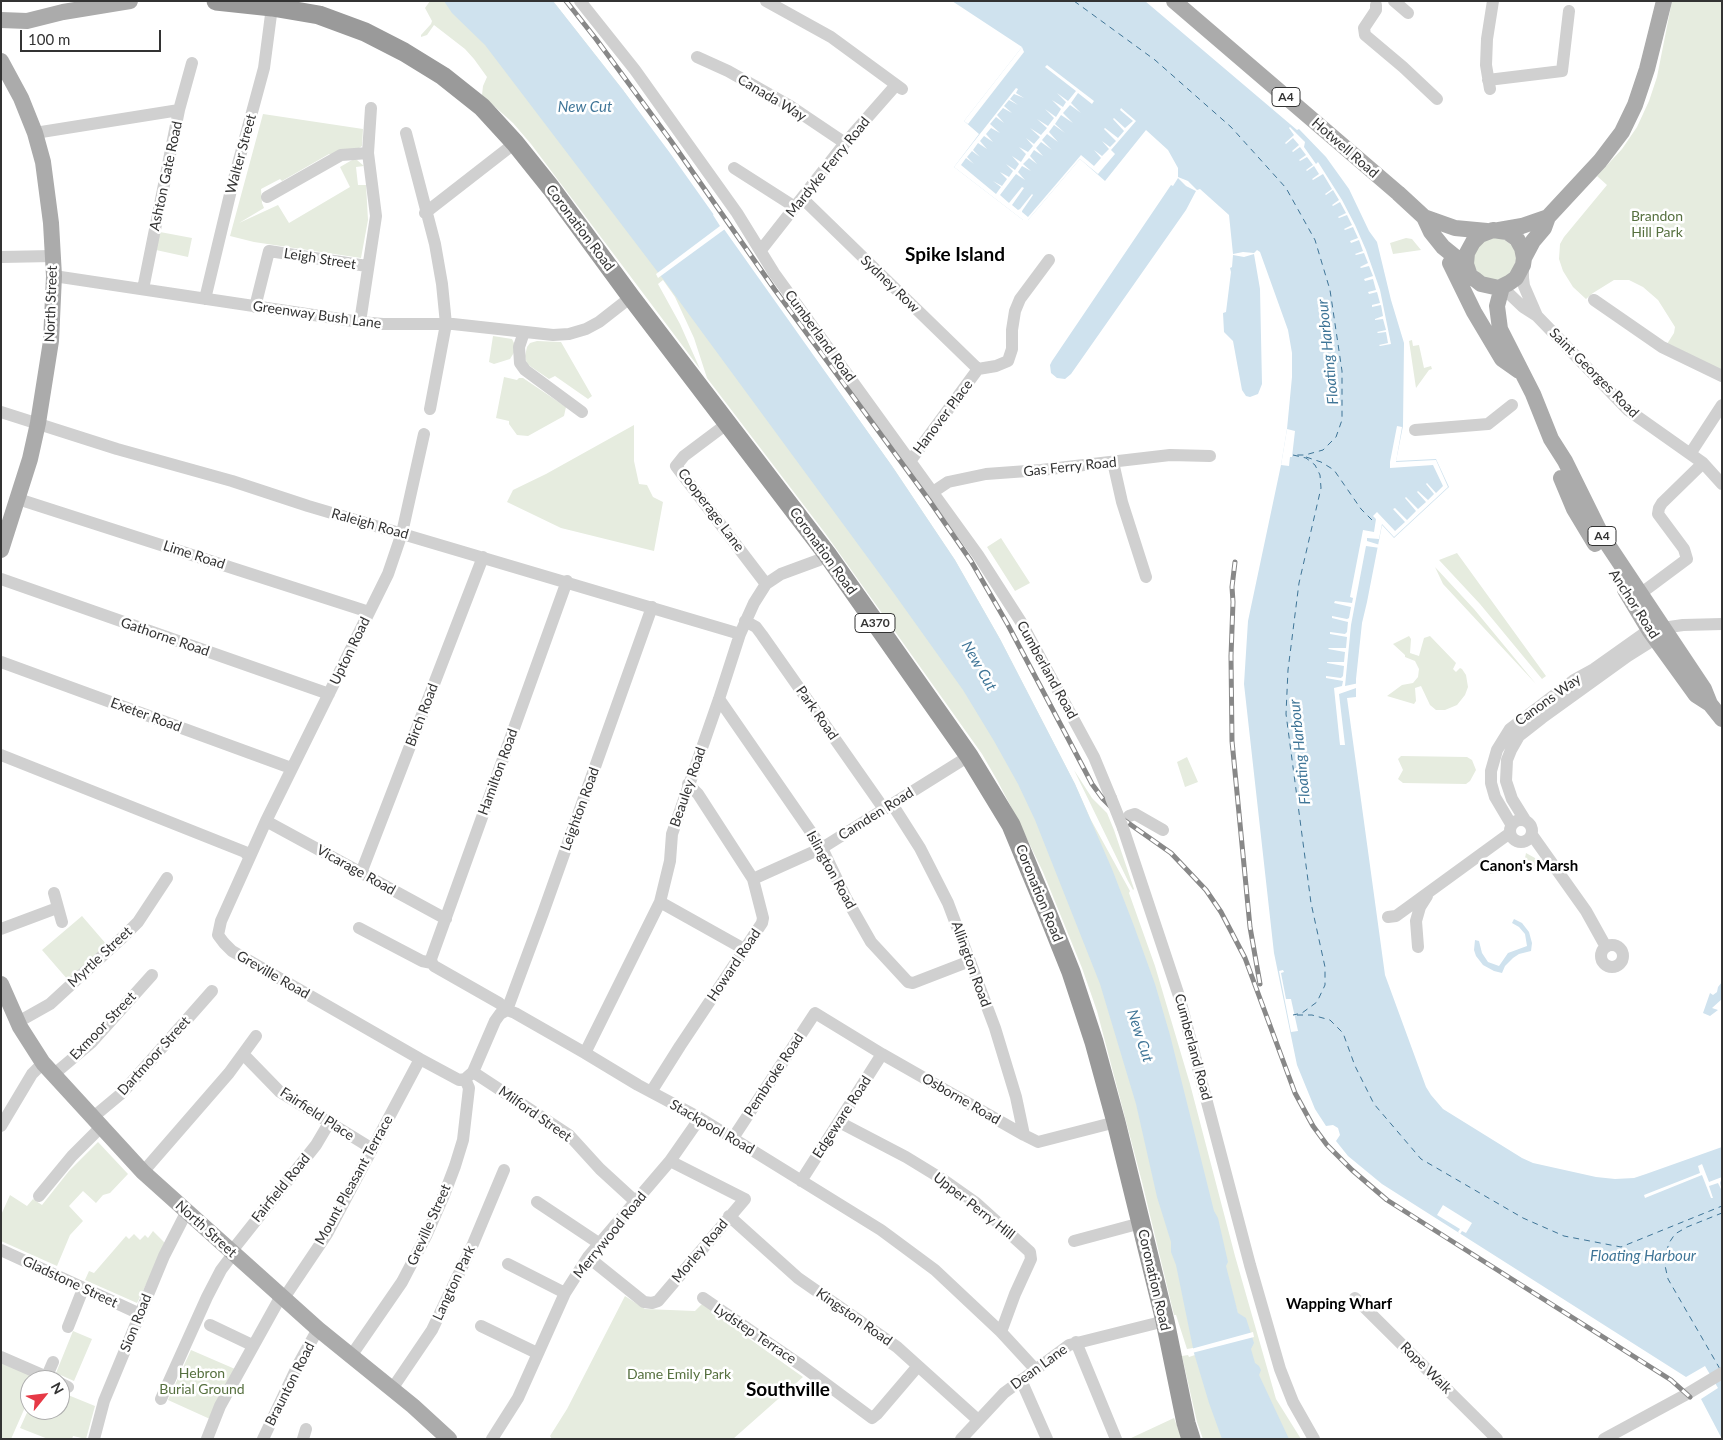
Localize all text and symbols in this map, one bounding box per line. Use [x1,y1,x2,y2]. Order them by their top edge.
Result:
scale bar [22,20,164,52]
text: 100 m [28,30,70,48]
street label: Canada Way [735,71,809,125]
road number: A4 [1272,88,1300,106]
water label: New Cut [558,98,612,116]
street label: Walter Street [222,112,260,196]
street label: Mardyke Ferry Road [782,114,874,220]
street label: Hotwell Road [1308,114,1382,182]
street label: Ashton Gate Road [146,120,186,232]
street label: Coronation Road [542,182,618,274]
park label: Brandon Hill Park [1631,208,1683,240]
district label: Spike Island [905,244,1005,266]
street label: Leigh Street [283,245,357,273]
street label: Sydney Row [857,252,923,316]
street label: North Street [41,265,61,343]
street label: Cumberland Road [781,287,859,385]
street label: Greenway Bush Lane [252,298,382,332]
water label: Floating Harbour [1314,298,1342,406]
street label: Saint Georges Road [1546,325,1642,421]
street label: Hanover Place [910,377,976,457]
street label: Gas Ferry Road [1023,454,1117,480]
street label: Cooperage Lane [674,465,748,555]
street label: Coronation Road [786,504,860,598]
street label: Raleigh Road [330,505,410,543]
road number: A4 [1588,526,1616,546]
street label: Lime Road [161,537,227,573]
street label: Anchor Road [1605,566,1663,642]
street label: Gathorne Road [118,614,212,660]
street label: Upton Road [326,614,374,688]
road number: A370 [855,614,895,632]
street label: Cumberland Road [1013,618,1081,722]
water label: New Cut [958,638,1000,694]
street label: Canons Way [1512,671,1584,729]
street label: Birch Road [402,681,442,749]
street label: Park Road [792,683,842,743]
street label: Exeter Road [108,694,184,736]
water label: Floating Harbour [1286,698,1314,806]
street label: Hamilton Road [475,726,521,818]
street label: Beauley Road [666,745,710,829]
street label: Leighton Road [557,765,603,853]
street label: Camden Road [835,784,917,844]
street label: Islington Road [803,828,859,912]
street label: Vicarage Road [314,841,398,899]
street label: Coronation Road [1012,842,1066,944]
district label: Canon's Marsh [1480,857,1578,875]
street label: Allington Road [948,919,994,1009]
street label: Myrtle Street [65,923,135,991]
street label: Howard Road [704,926,764,1004]
street label: Greville Road [234,947,312,1003]
street label: Exmoor Street [66,989,140,1063]
street label: Cumberland Road [1171,992,1215,1102]
water label: New Cut [1123,1007,1157,1065]
street label: Dartmoor Street [114,1013,194,1099]
street label: Pembroke Road [741,1030,807,1120]
street label: Osborne Road [919,1070,1003,1128]
street label: Edgeware Road [809,1073,875,1161]
street label: Milford Street [495,1083,575,1145]
street label: Fairfield Place [277,1084,357,1144]
street label: Stackpool Road [667,1096,757,1158]
street label: Mount Pleasant Terrace [311,1112,397,1248]
street label: Fairfield Road [248,1150,314,1226]
street label: Upper Perry Hill [930,1169,1018,1243]
street label: Greville Street [404,1182,454,1268]
street label: Merrywood Road [570,1188,650,1282]
street label: North Street [172,1197,240,1261]
street label: Morley Road [668,1216,732,1286]
street label: Coronation Road [1134,1228,1174,1332]
street label: Langton Park [429,1243,479,1323]
water label: Floating Harbour [1590,1247,1696,1265]
street label: Gladstone Street [20,1253,120,1311]
street label: Kingston Road [813,1285,895,1349]
street label: Sion Road [117,1291,155,1355]
district label: Wapping Wharf [1286,1295,1392,1313]
street label: Lydstep Terrace [711,1300,799,1368]
street label: Braunton Road [262,1339,318,1429]
street label: Rope Walk [1397,1339,1455,1397]
street label: Dean Lane [1008,1341,1070,1393]
park label: Hebron Burial Ground [159,1365,245,1398]
park label: Dame Emily Park [627,1366,731,1382]
north arrow [20,1370,70,1420]
text: N [48,1379,68,1397]
district label: Southville [746,1379,830,1401]

